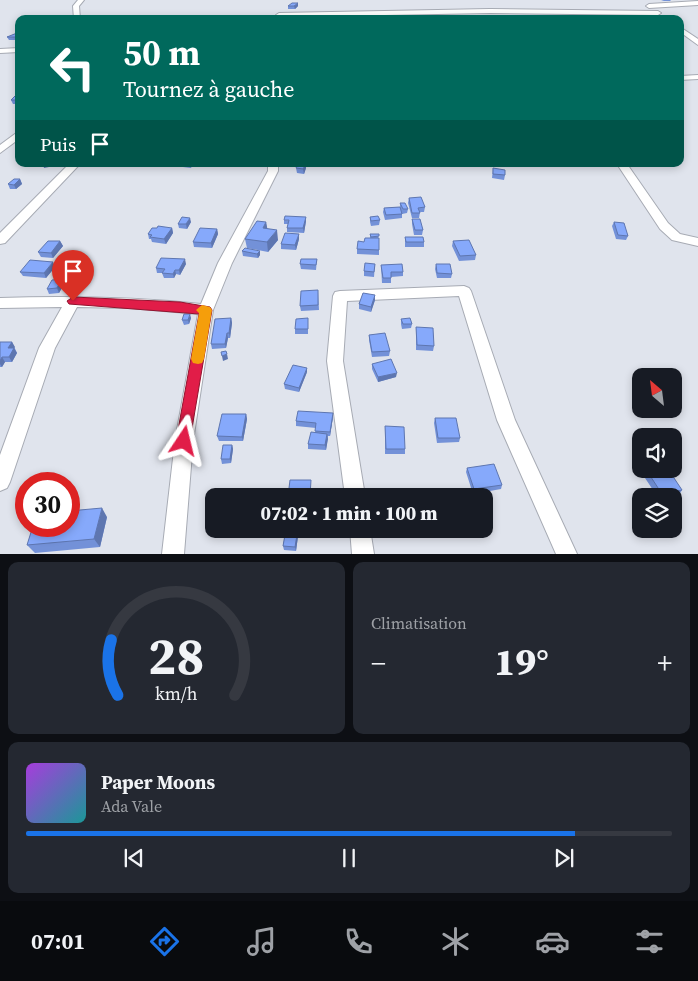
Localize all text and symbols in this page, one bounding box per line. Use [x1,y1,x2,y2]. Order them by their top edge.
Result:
text: 50 m [123,29,200,77]
icon: left [40,35,105,100]
text: Tournez à gauche [123,74,294,104]
icon: arrive [86,130,114,158]
text: Puis [40,131,76,157]
pin [52,250,94,301]
icon: arrive [59,257,87,285]
north arrow [632,368,682,418]
map controls [632,368,682,538]
position arrow [157,414,209,466]
button: sound [632,428,682,478]
speed limit sign: 30 [15,472,80,537]
button: layers [632,488,682,538]
text: 07:02 · 1 min · 100 m [260,500,438,526]
text: Climatisation [371,612,467,634]
text: 28 [148,620,205,691]
text: 19° [494,636,549,688]
text: − [371,644,386,682]
text: + [657,644,672,682]
text: km/h [155,681,198,706]
text: Paper Moons [101,769,215,795]
text: Ada Vale [101,795,162,817]
icon: previous [120,844,148,872]
icon: pause [335,844,363,872]
icon: next [550,844,578,872]
icon: directions [147,924,182,959]
icon: music [244,924,279,959]
icon: phone [341,924,376,959]
icon: climate [438,924,473,959]
icon: car [535,924,570,959]
icon: filters [632,924,667,959]
text: 07:01 [31,926,85,956]

